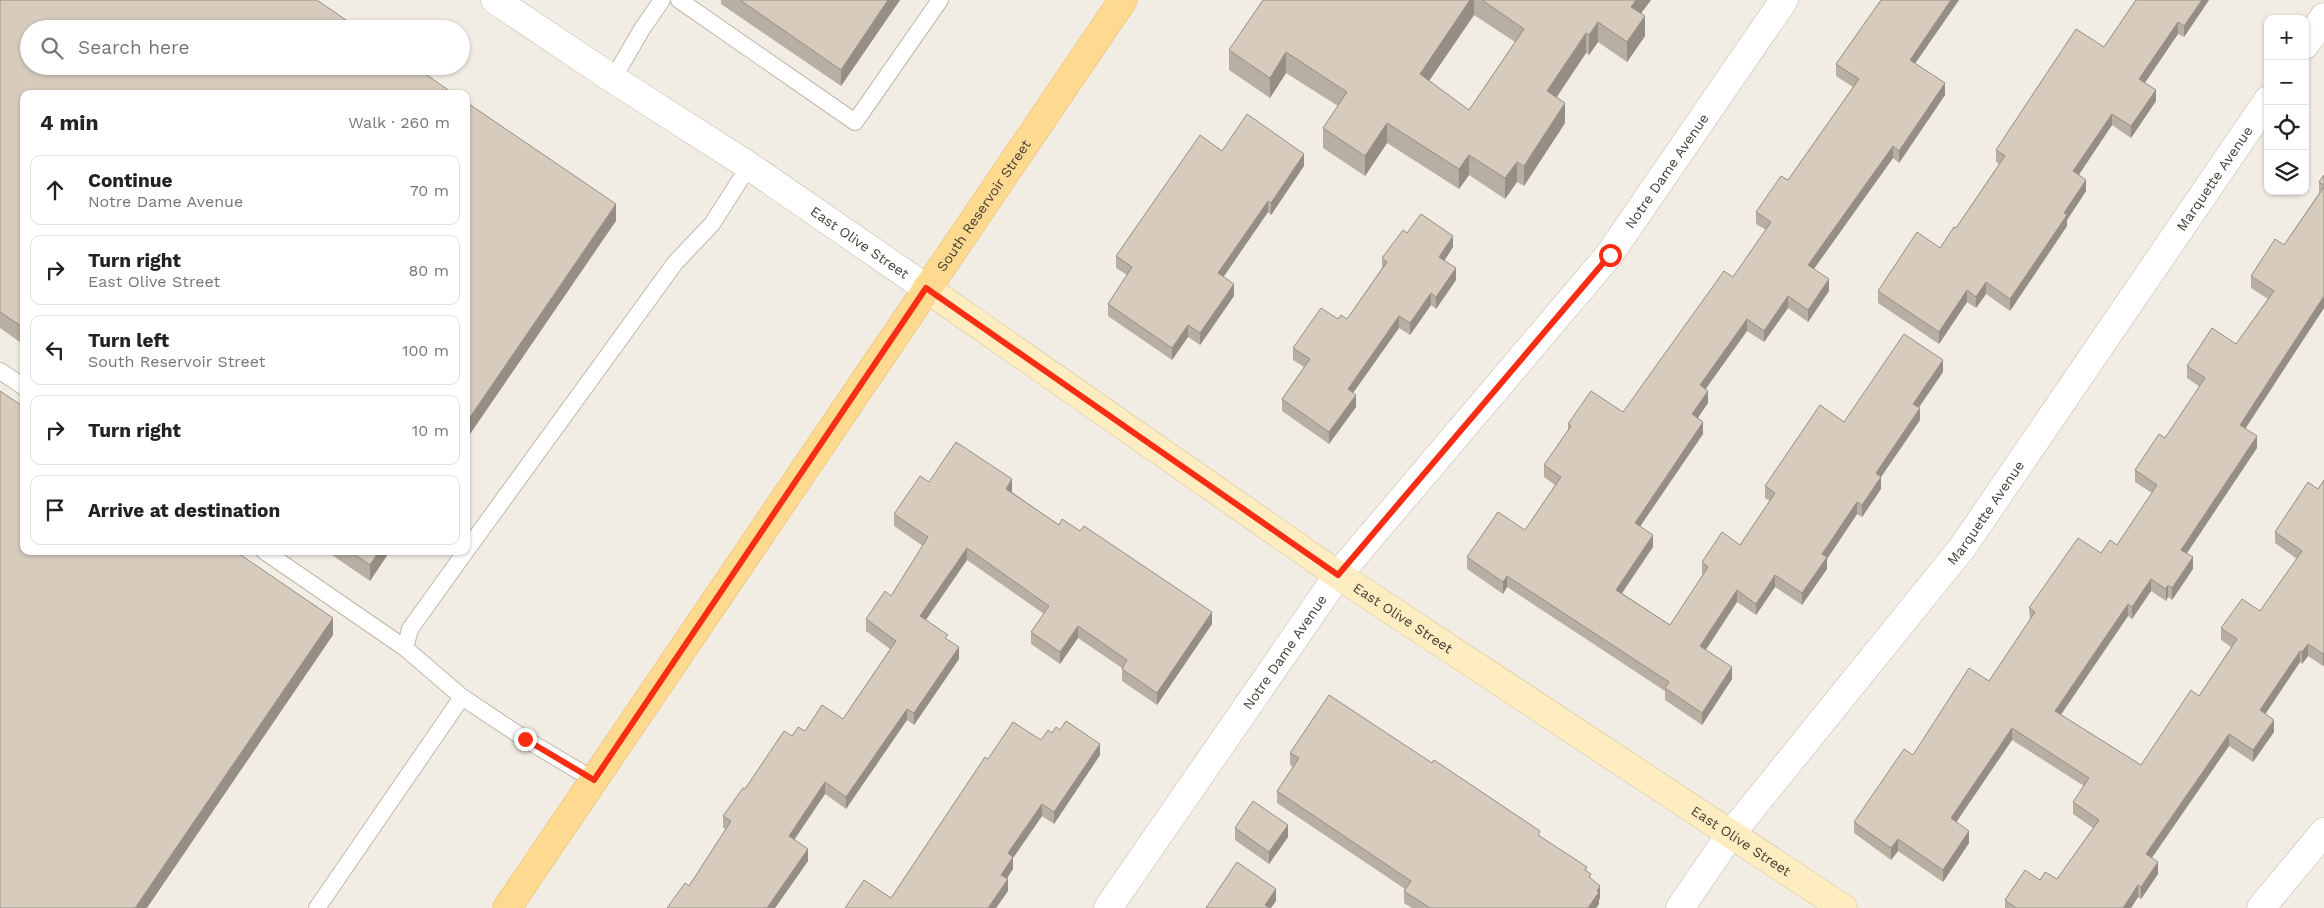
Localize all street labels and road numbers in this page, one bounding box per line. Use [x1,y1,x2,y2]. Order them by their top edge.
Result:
street label: Notre Dame Avenue [1622,110,1712,231]
street label: Marquette Avenue [2173,123,2256,234]
street label: South Reservoir Street [933,136,1034,274]
street label: East Olive Street [808,203,912,282]
street label: Marquette Avenue [1944,458,2027,568]
street label: East Olive Street [1350,579,1456,656]
street label: Notre Dame Avenue [1240,592,1330,713]
street label: East Olive Street [1688,802,1794,879]

